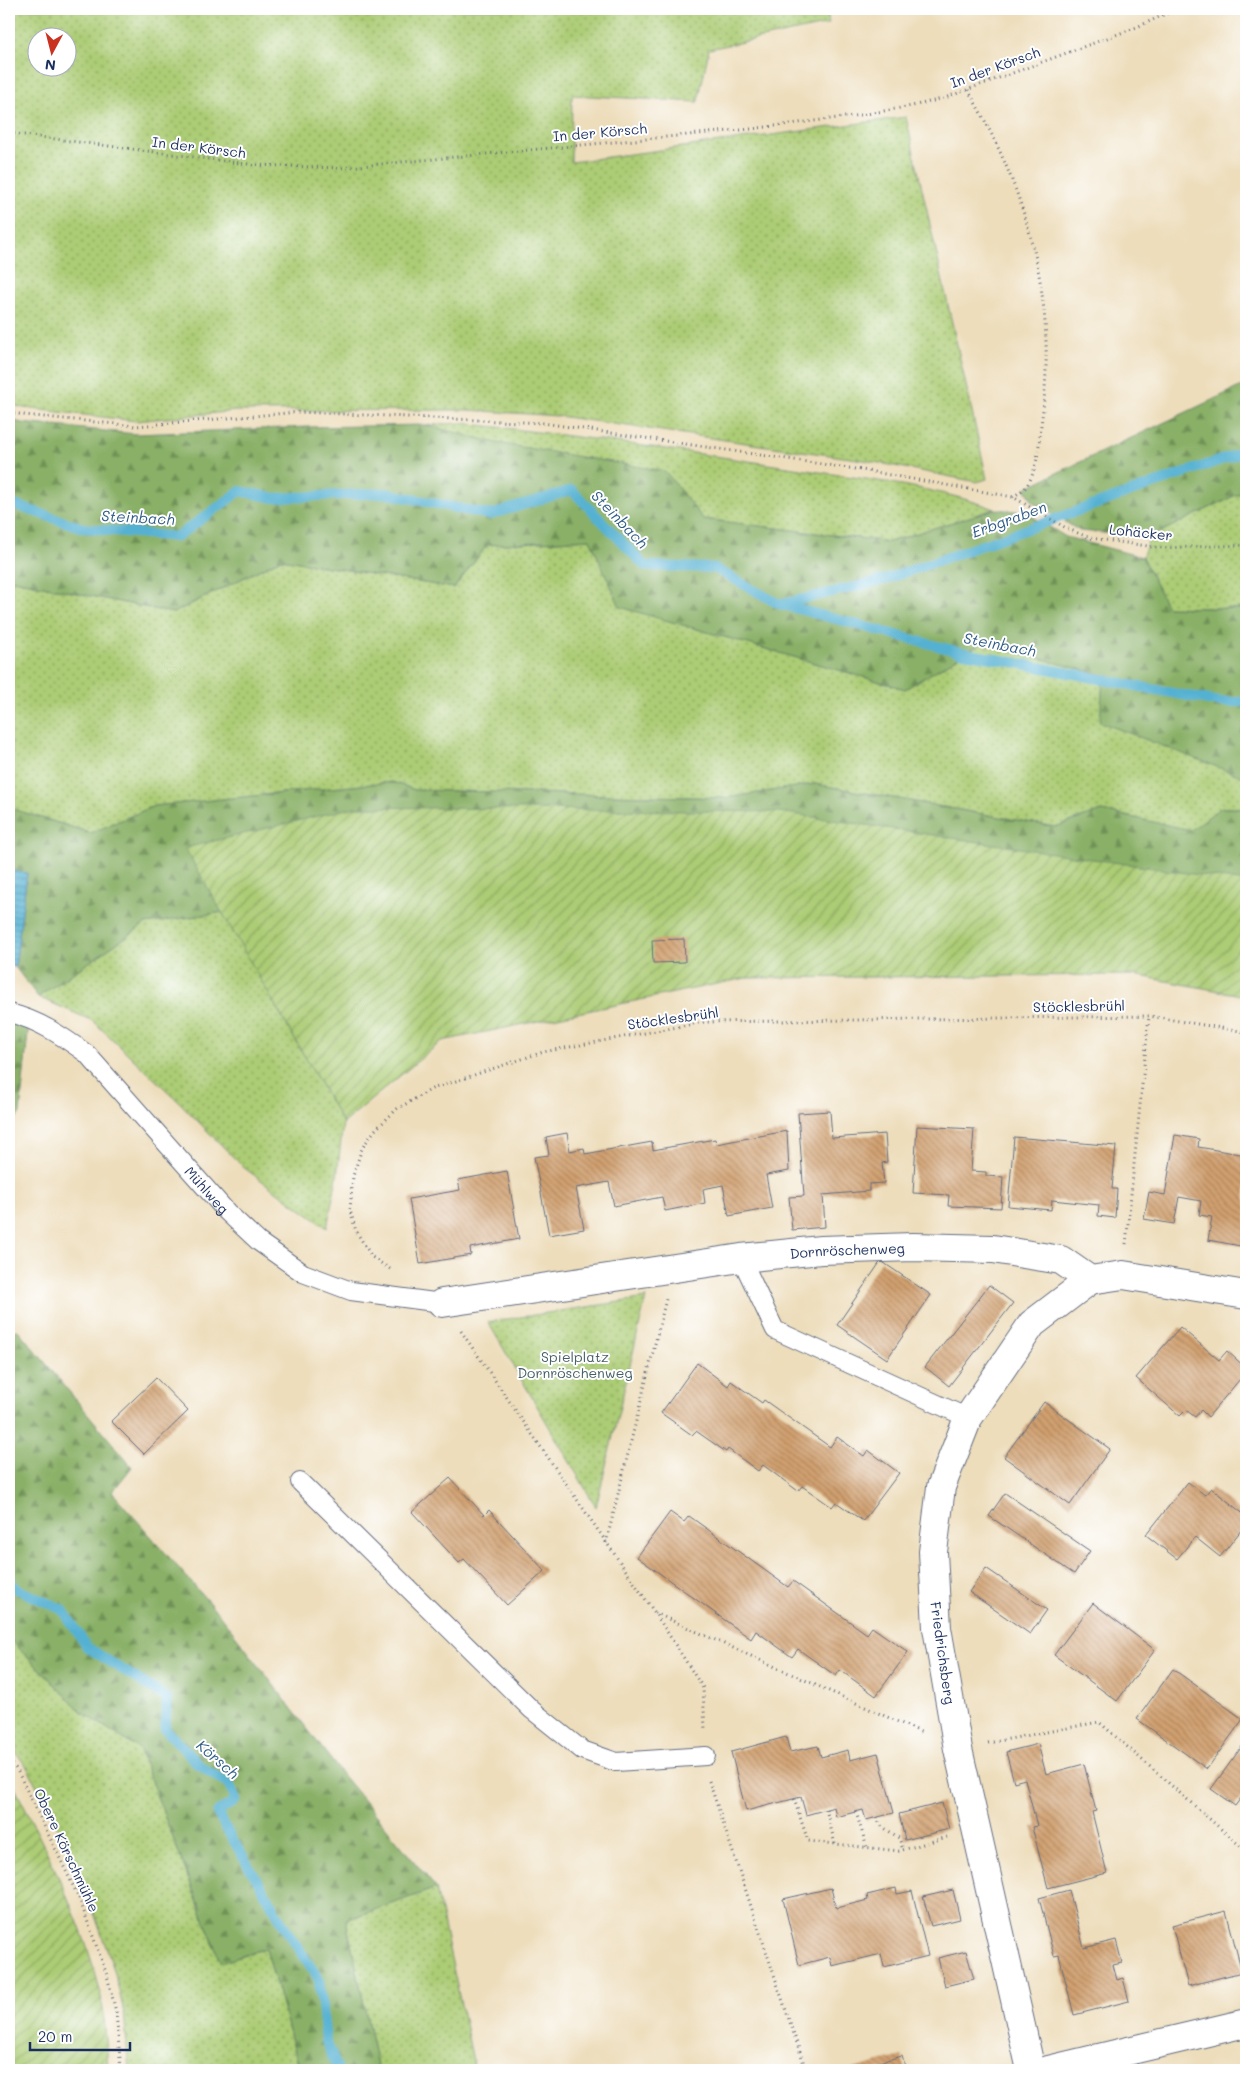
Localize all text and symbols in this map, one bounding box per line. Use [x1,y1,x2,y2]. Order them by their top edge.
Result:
north arrow [28,28,78,78]
street label: In der Körsch [947,42,1043,92]
text: N [44,55,57,75]
street label: In der Körsch [552,118,648,146]
street label: In der Körsch [151,132,247,162]
water label: Steinbach [587,486,653,552]
water label: Erbgraben [969,496,1049,542]
water label: Steinbach [101,505,175,529]
street label: Lohäcker [1108,519,1174,545]
water label: Steinbach [962,627,1038,661]
street label: Stöcklesbrühl [1033,996,1125,1016]
street label: Stöcklesbrühl [626,1002,720,1034]
street label: Mühlweg [181,1162,234,1218]
street label: Dornröschenweg [789,1238,905,1263]
park label: Spielplatz Dornröschenweg [517,1347,633,1382]
street label: Friedrichsberg [926,1600,960,1706]
water label: Körsch [193,1735,243,1783]
street label: Obere Körschmühle [30,1785,104,1915]
scale bar [30,2019,130,2051]
text: 20 m [38,2026,72,2046]

